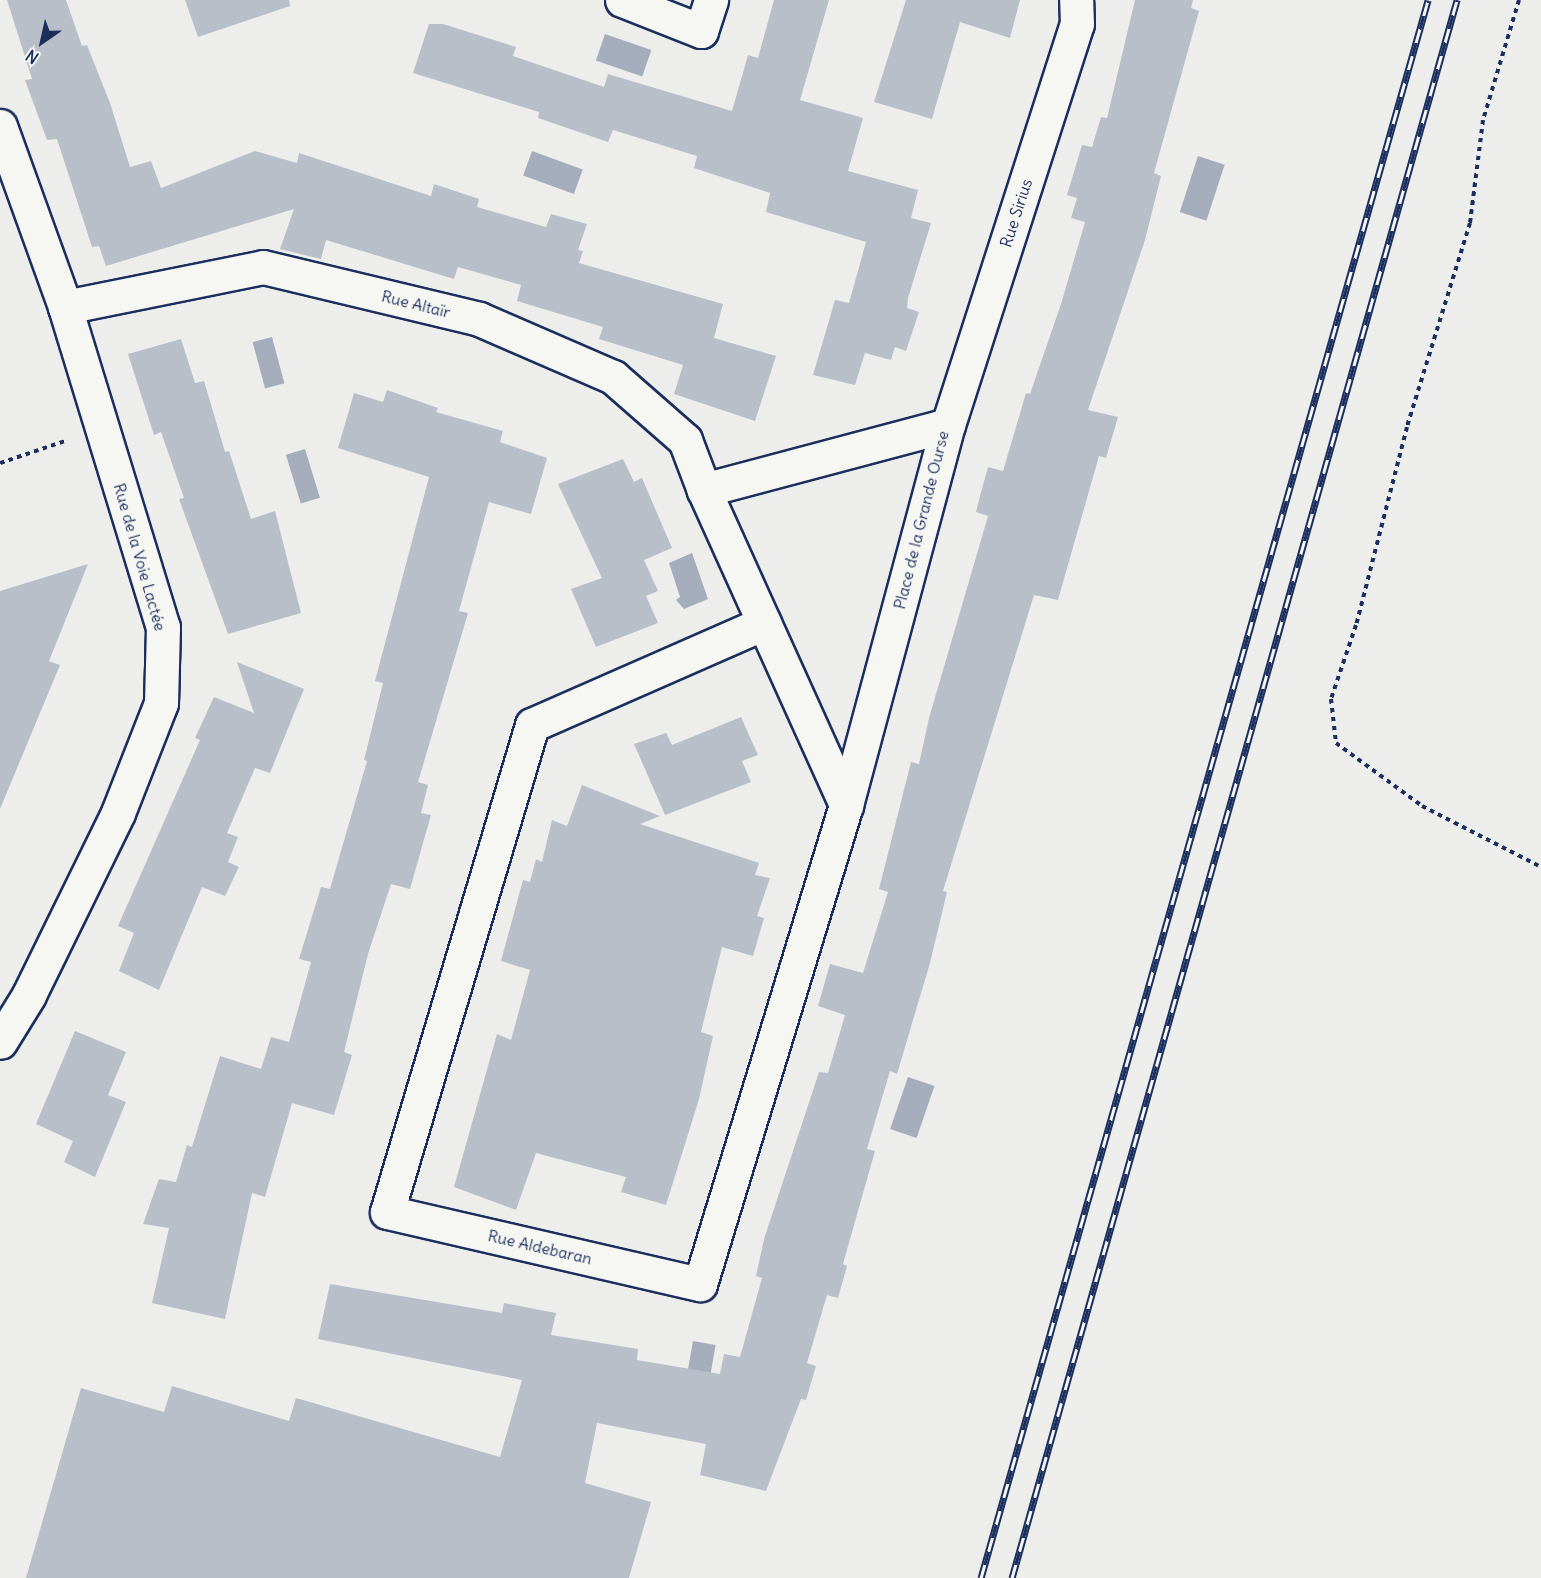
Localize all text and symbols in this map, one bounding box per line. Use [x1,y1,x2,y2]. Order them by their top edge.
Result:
north arrow [12,12,72,72]
text: N [22,46,42,68]
street label: Rue Sirius [996,176,1036,250]
street label: Rue Altaïr [380,286,452,322]
street label: Place de la Grande Ourse [890,429,952,611]
street label: Rue de la Voie Lactée [110,481,170,633]
street label: Rue Aldebaran [486,1226,594,1268]

